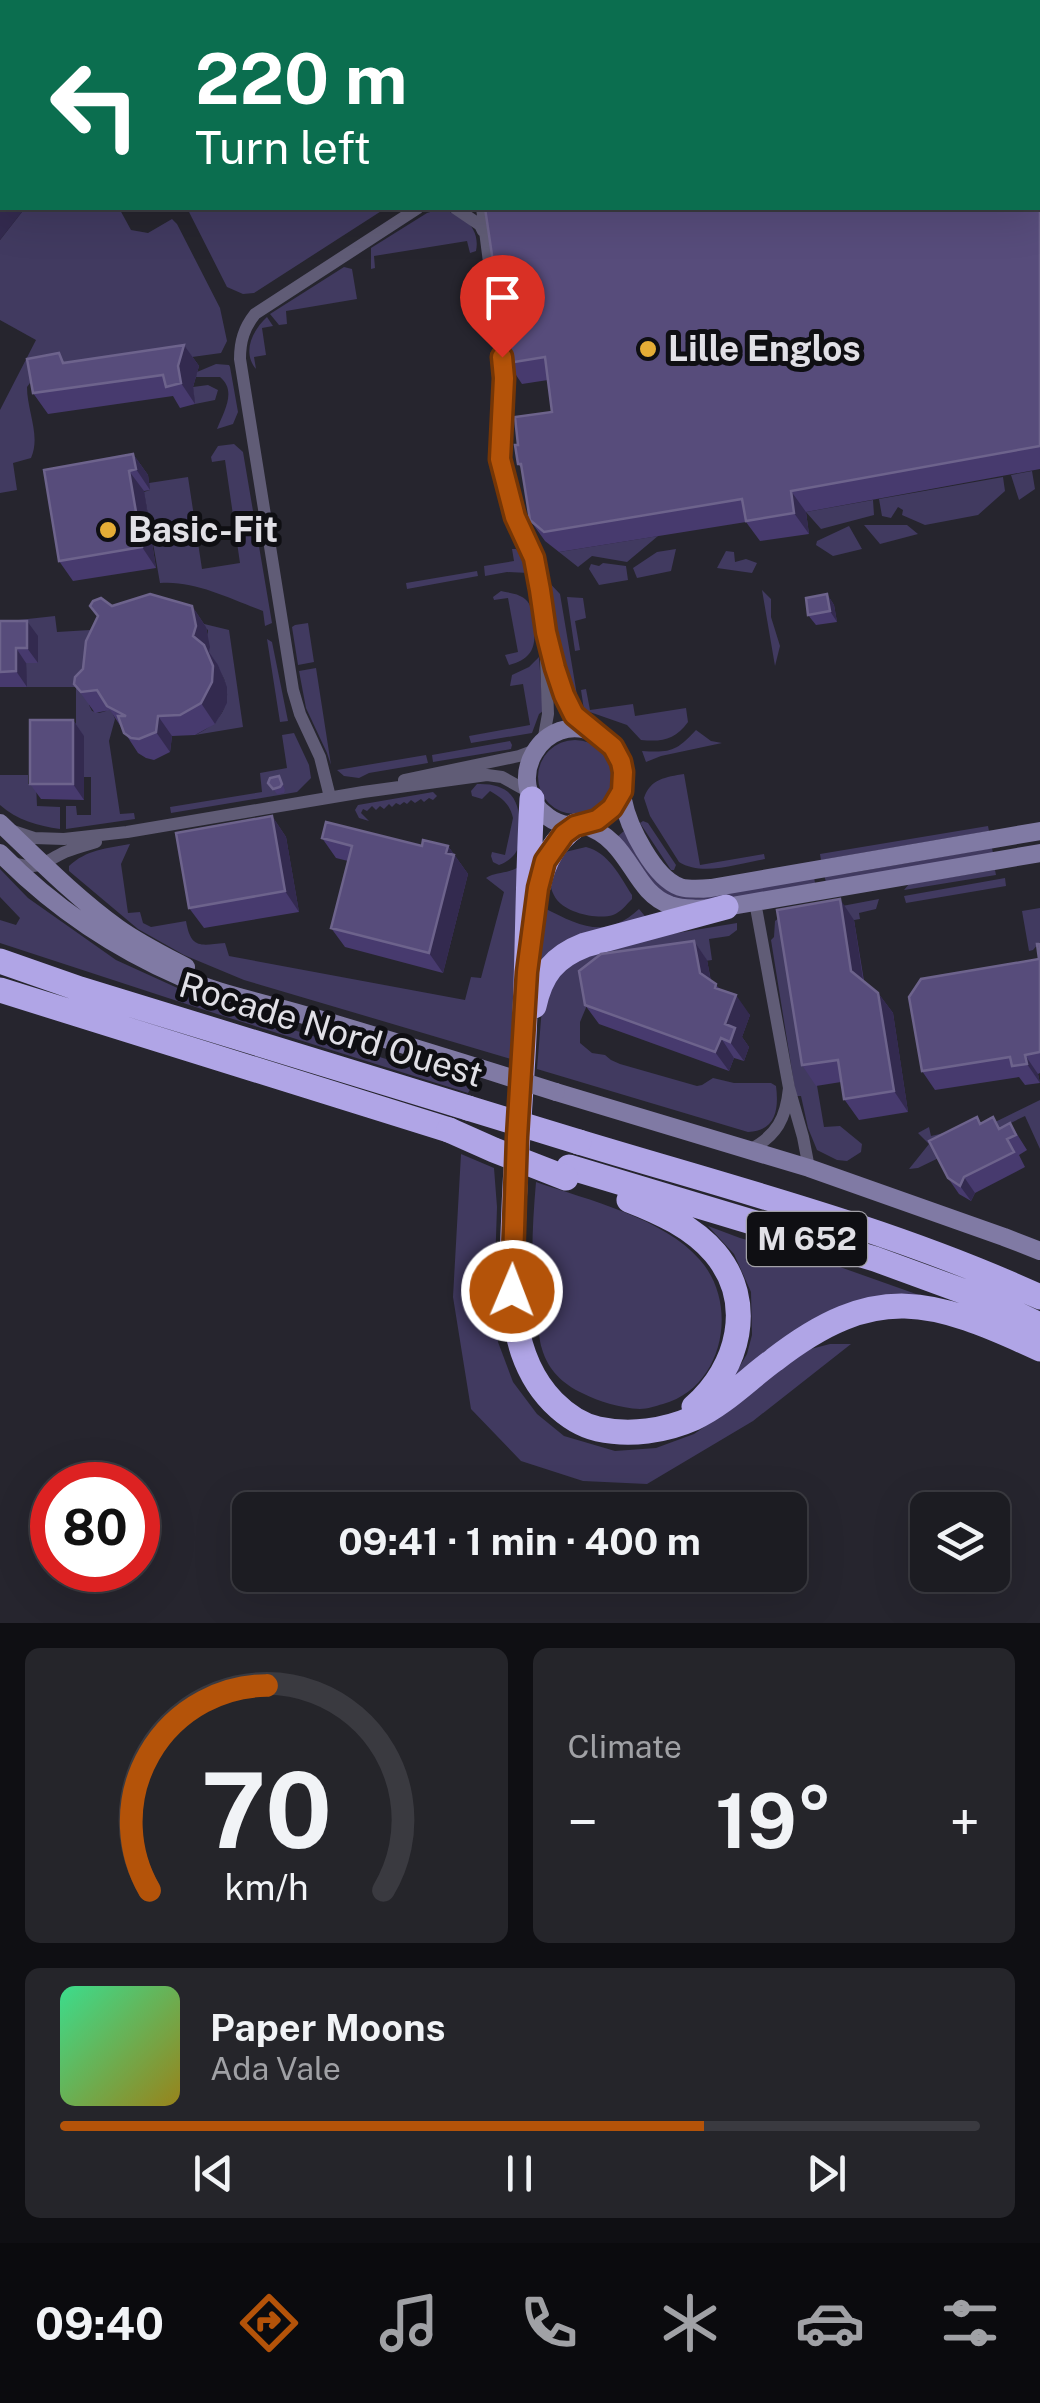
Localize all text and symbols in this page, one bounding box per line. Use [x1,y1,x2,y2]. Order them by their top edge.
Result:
text: 220 m [195,37,408,120]
icon: left [30,40,160,170]
text: Turn left [195,121,371,174]
pin [460,255,545,358]
icon: arrive [475,270,530,325]
place label: Lille Englos [668,328,861,369]
marker: Lille Englos [637,338,659,360]
place label: Basic-Fit [128,509,278,550]
marker: Basic-Fit [97,519,119,541]
street label: Rocade Nord Ouest [174,964,488,1095]
road number: M 652 [747,1212,867,1266]
position arrow [460,1239,564,1343]
speed limit sign: 80 [30,1462,160,1592]
map controls [910,1492,1010,1592]
button: layers [910,1492,1010,1592]
text: 09:41 · 1 min · 400 m [338,1519,701,1564]
text: Climate [568,1728,682,1765]
text: 70 [201,1749,332,1871]
text: 19° [715,1777,832,1865]
text: − [568,1790,598,1854]
text: + [949,1790,980,1854]
text: km/h [224,1866,308,1908]
text: Paper Moons [210,2005,445,2050]
text: Ada Vale [210,2050,341,2087]
icon: previous [186,2146,241,2201]
icon: pause [492,2146,547,2201]
icon: next [799,2146,854,2201]
icon: directions [234,2288,304,2358]
icon: music [374,2288,444,2358]
icon: phone [514,2288,584,2358]
icon: climate [655,2288,725,2358]
icon: car [795,2288,865,2358]
icon: filters [935,2288,1005,2358]
text: 09:40 [35,2297,164,2350]

